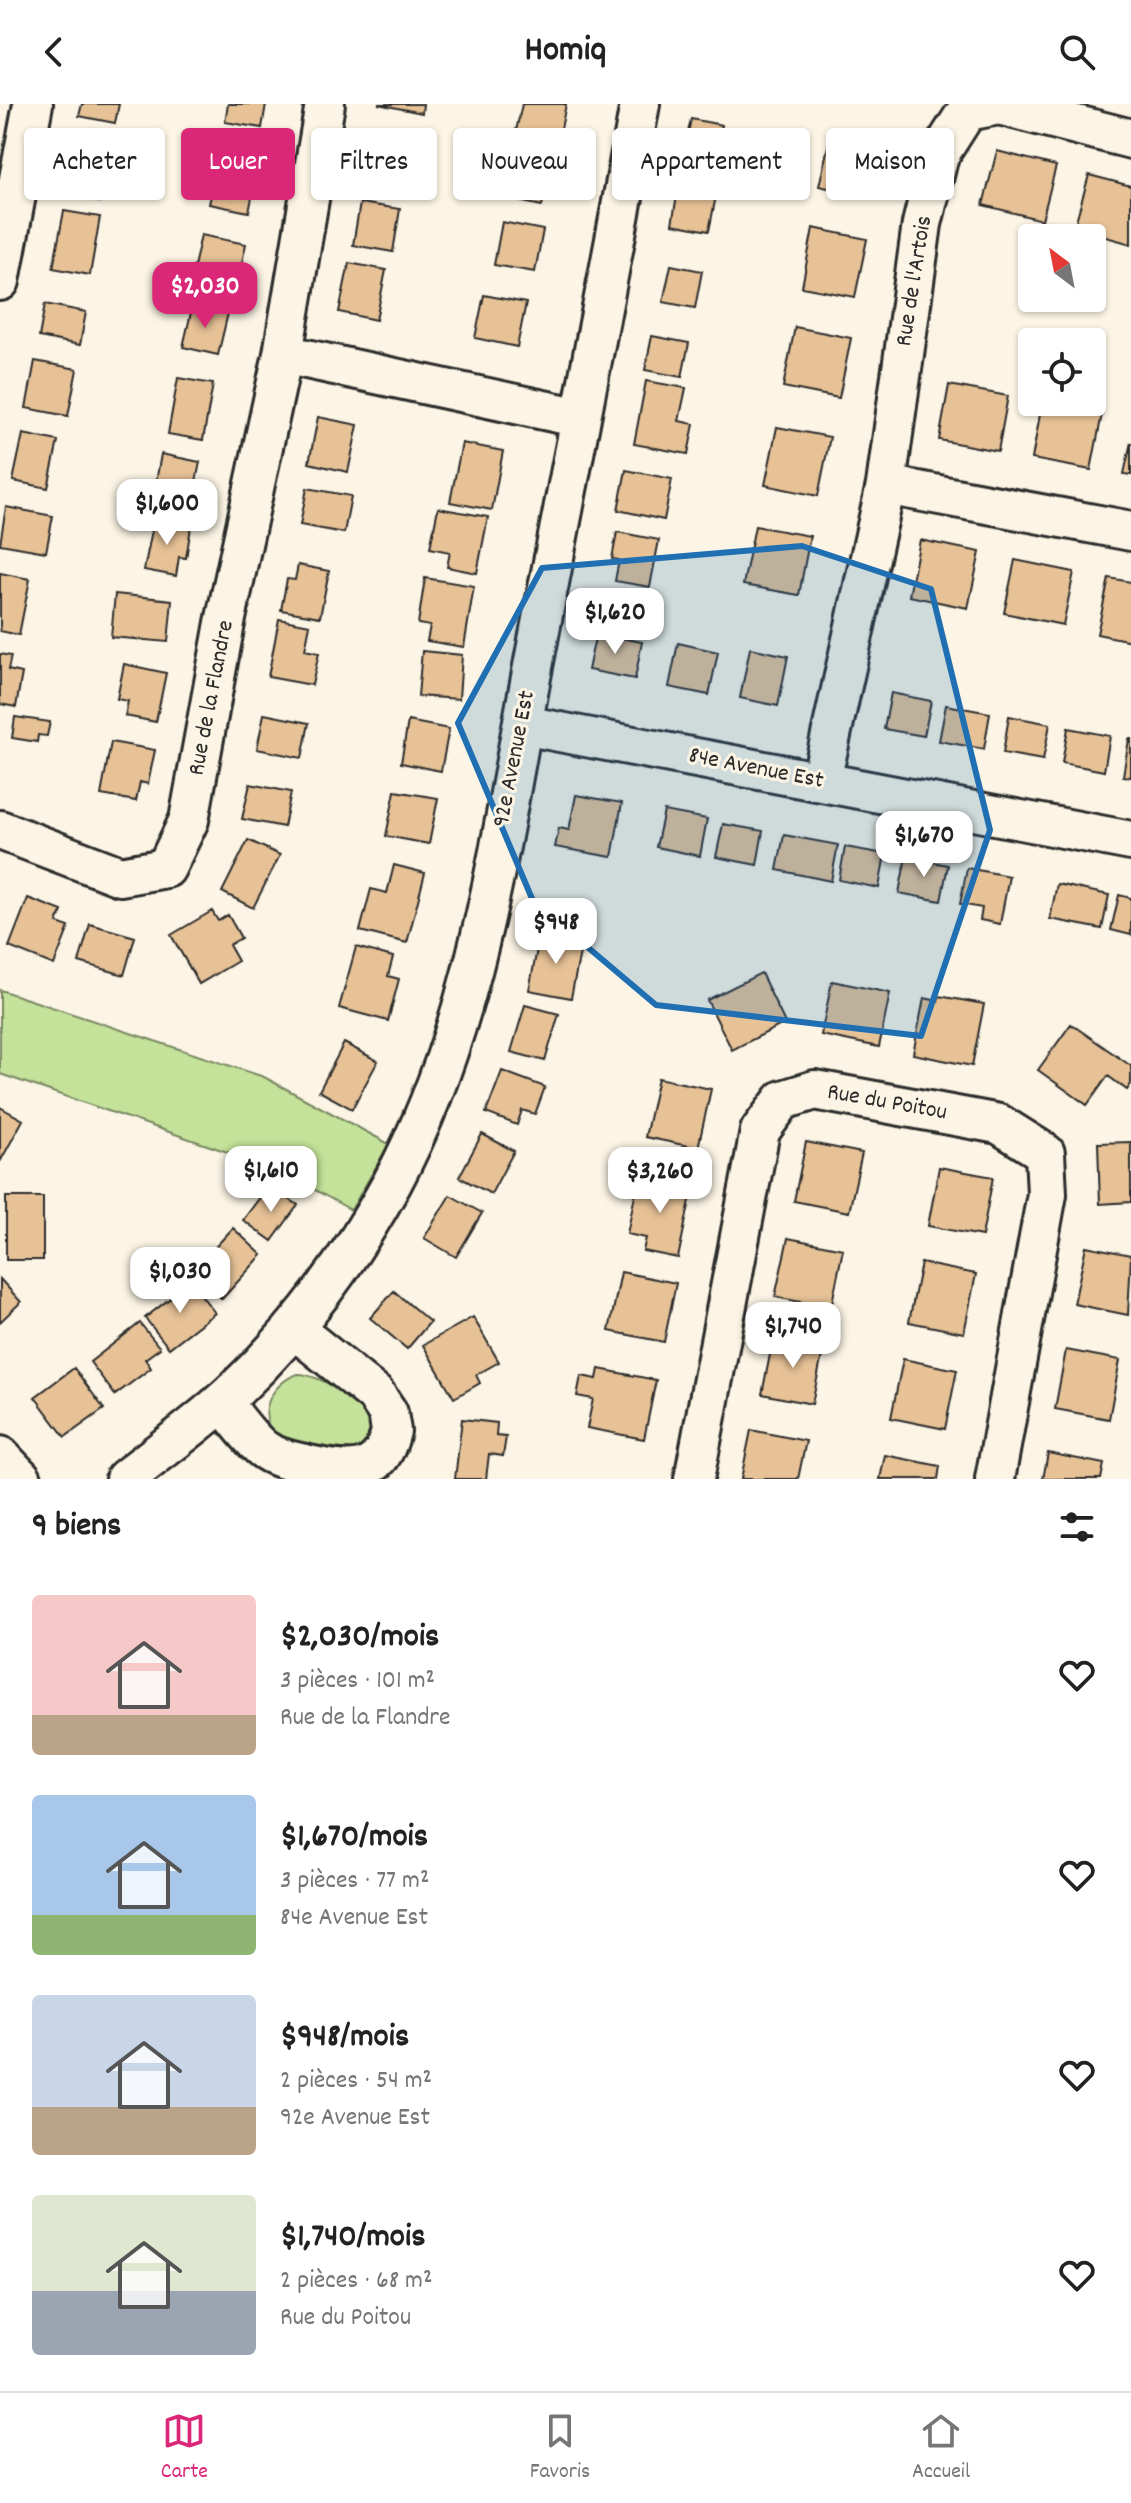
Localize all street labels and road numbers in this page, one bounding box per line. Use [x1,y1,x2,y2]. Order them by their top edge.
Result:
street label: Rue de l'Artois [888,213,942,349]
street label: Rue de la Flandre [180,618,244,778]
street label: 92e Avenue Est [485,688,545,830]
street label: 84e Avenue Est [686,739,826,799]
street label: Rue du Poitou [824,1076,950,1130]

